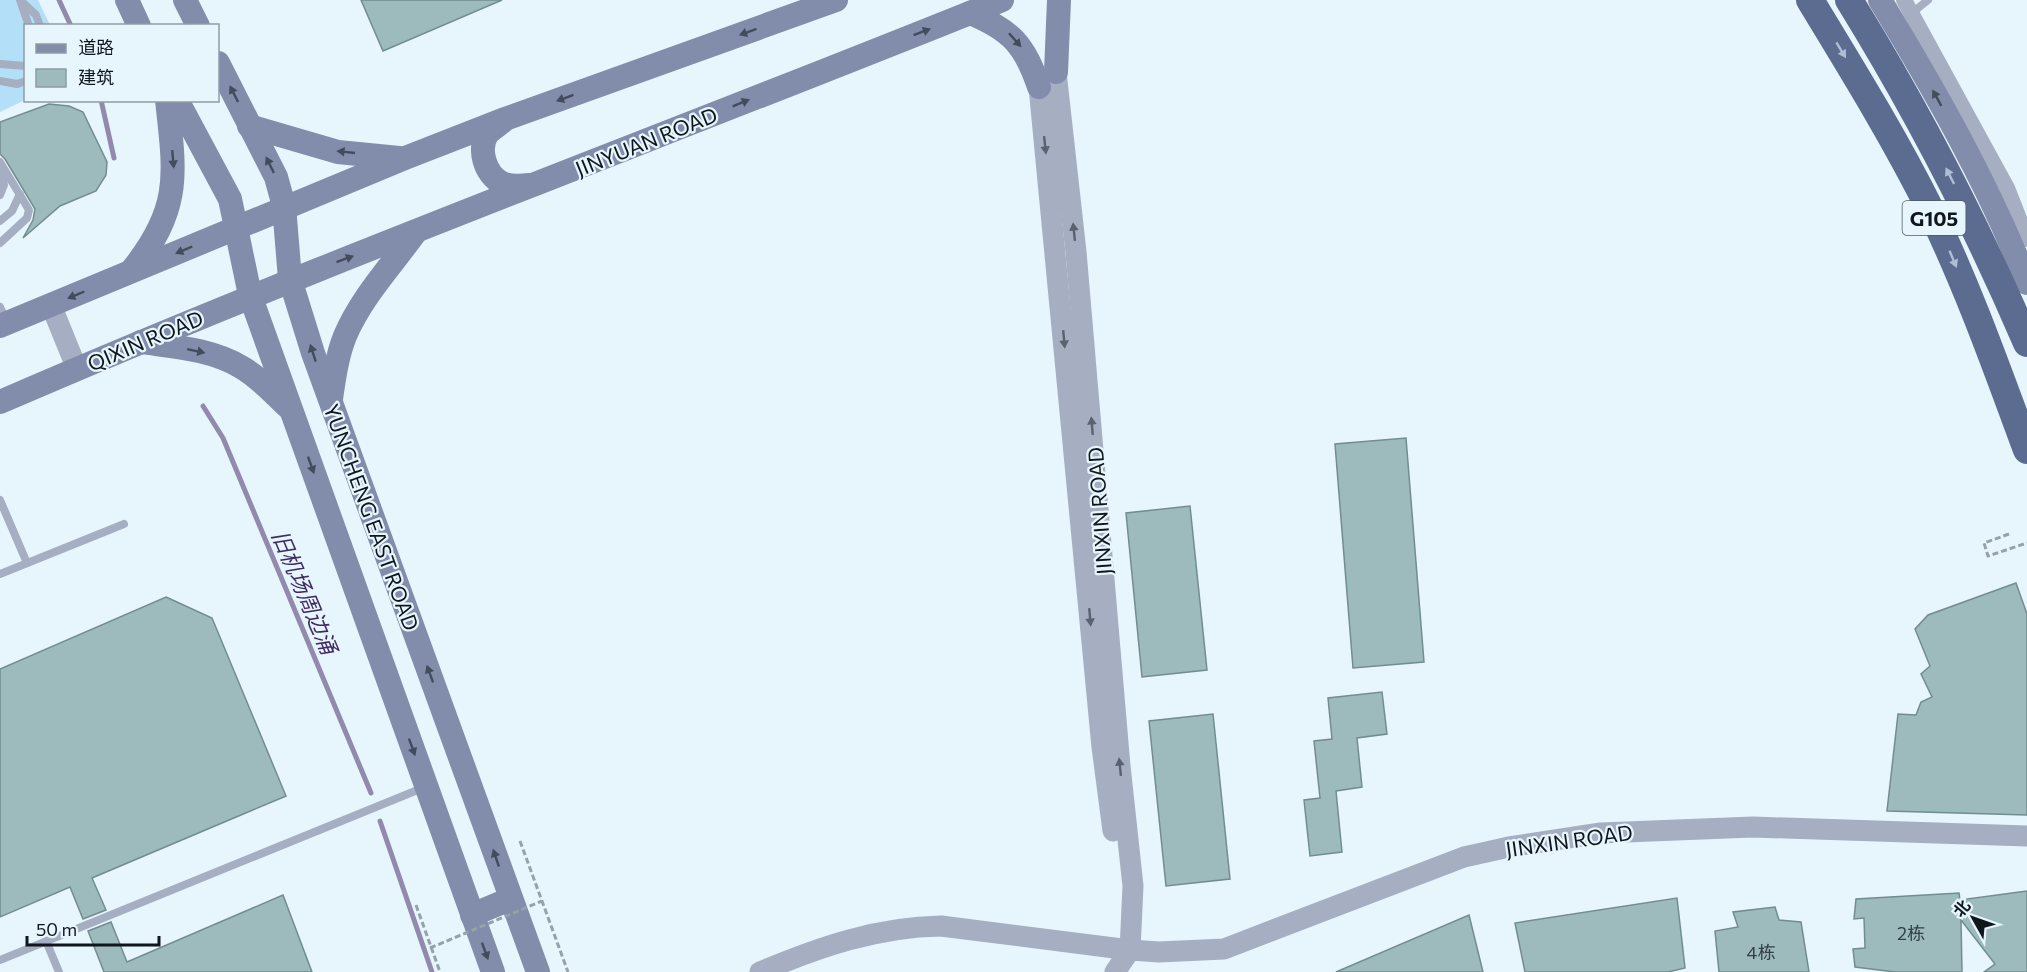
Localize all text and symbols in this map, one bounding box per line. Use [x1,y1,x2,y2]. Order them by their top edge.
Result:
legend [24,24,219,102]
one-way arrow [739,27,757,37]
one-way arrow [913,27,931,36]
one-way arrow [1008,32,1021,47]
text: 道路 [78,36,114,58]
one-way arrow [1835,42,1846,58]
text: 建筑 [78,66,114,88]
one-way arrow [229,86,238,103]
one-way arrow [1932,89,1942,106]
one-way arrow [556,93,574,103]
one-way arrow [732,98,750,108]
street label: JINYUAN ROAD [571,101,721,181]
one-way arrow [1040,136,1050,155]
one-way arrow [337,147,356,157]
one-way arrow [168,149,178,168]
one-way arrow [265,156,275,173]
one-way arrow [1945,167,1955,184]
road number: G105 [1902,201,1966,235]
one-way arrow [1069,222,1078,241]
one-way arrow [175,246,193,255]
one-way arrow [1948,250,1957,267]
one-way arrow [336,254,354,264]
one-way arrow [67,290,85,300]
street label: QIXIN ROAD [83,304,207,376]
one-way arrow [1059,330,1069,349]
one-way arrow [308,344,317,362]
one-way arrow [187,346,205,356]
street label: YUNCHENG EAST ROAD [319,400,425,634]
one-way arrow [1087,416,1097,435]
street label: JINXIN ROAD [1082,446,1116,576]
one-way arrow [306,456,316,474]
water label: 旧机场周边涌 [267,526,344,661]
one-way arrow [1085,608,1095,627]
one-way arrow [424,665,434,683]
one-way arrow [408,738,418,756]
one-way arrow [1115,757,1125,776]
street label: JINXIN ROAD [1504,819,1634,861]
one-way arrow [491,849,500,867]
north arrow [1943,888,2003,948]
text: 北 [1949,896,1974,920]
scale bar [27,909,159,947]
text: 50 m [36,918,77,940]
house number: 2栋 [1897,922,1925,944]
house number: 4栋 [1747,941,1775,963]
one-way arrow [481,942,491,960]

